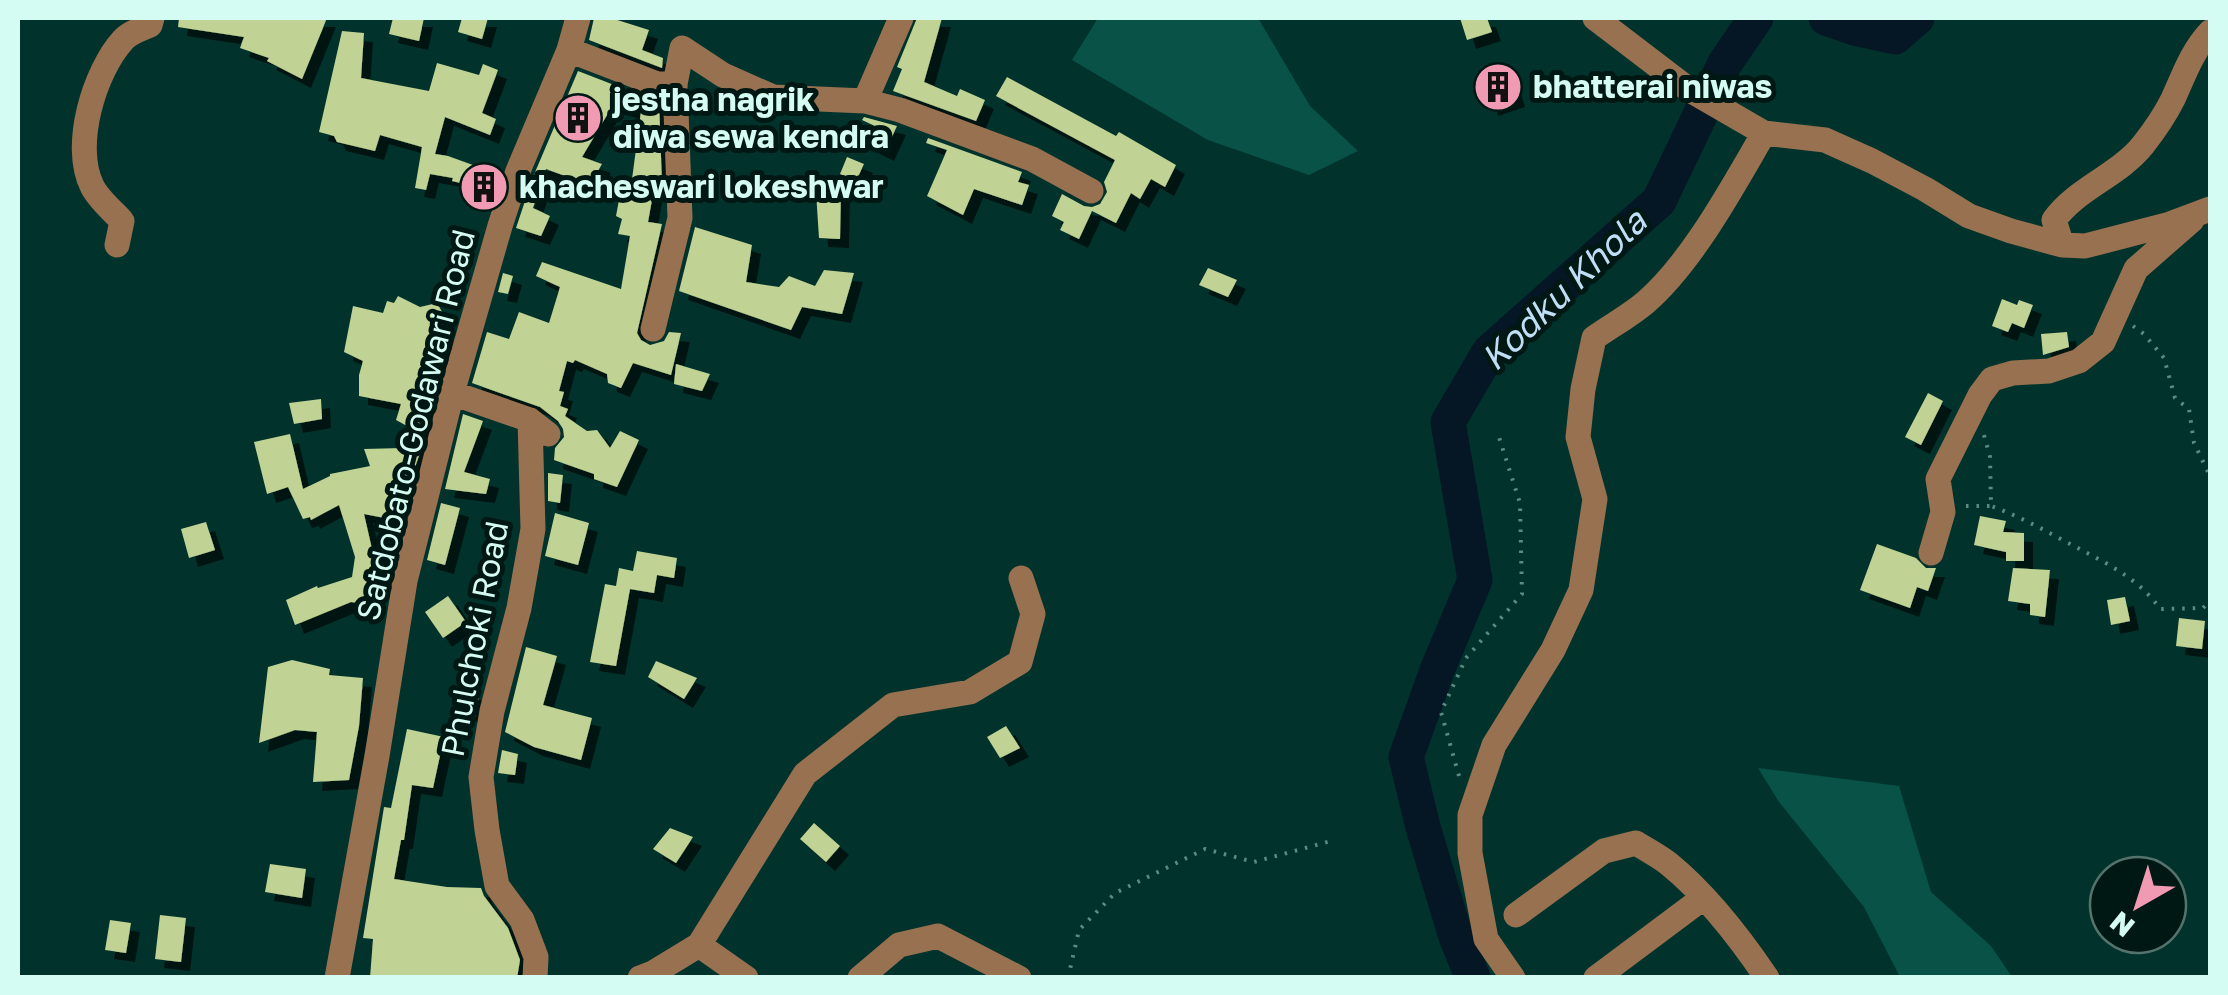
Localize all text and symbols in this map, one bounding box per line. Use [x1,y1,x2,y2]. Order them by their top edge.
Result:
building icon: bhatterai niwas [1472,61,1524,113]
place label: bhatterai niwas [1533,67,1773,105]
place label: jestha nagrik diwa sewa kendra [612,80,889,155]
building icon: jestha nagrik diwa sewa kendra [552,92,604,144]
building icon: khacheswari lokeshwar [458,161,510,213]
place label: khacheswari lokeshwar [519,167,884,205]
water label: Kodku Khola [1472,199,1656,378]
street label: Satdobato-Godawari Road [348,225,482,624]
street label: Phulchoki Road [433,518,515,760]
north arrow [2088,855,2188,955]
text: N [2103,905,2141,944]

